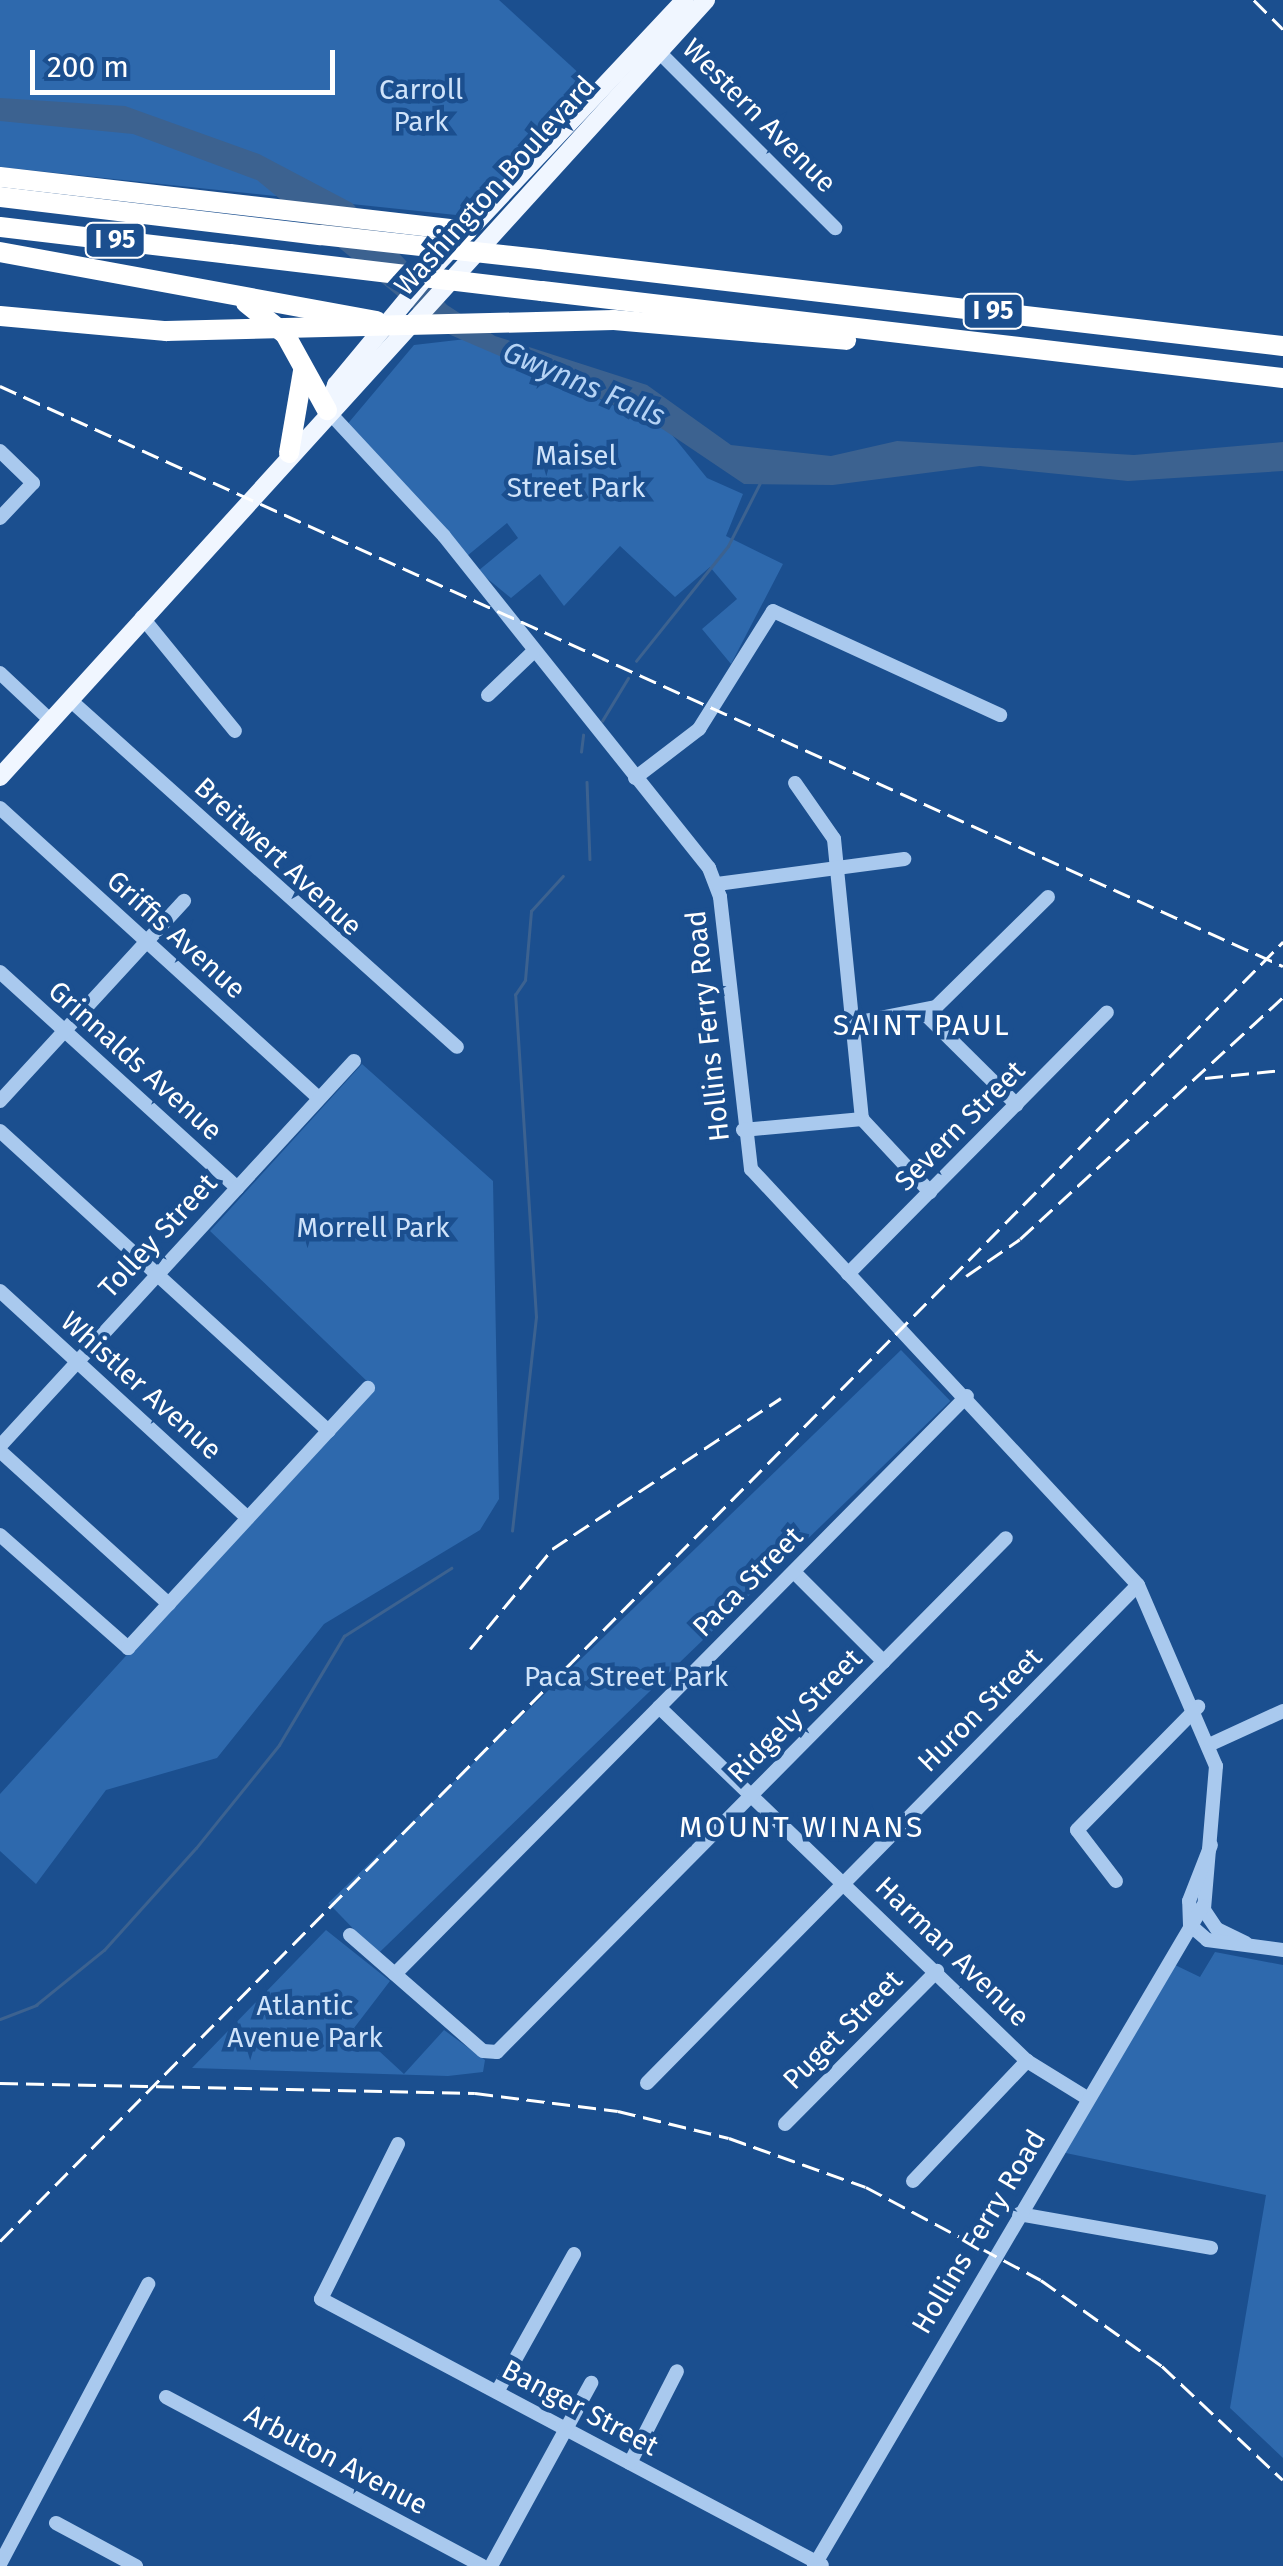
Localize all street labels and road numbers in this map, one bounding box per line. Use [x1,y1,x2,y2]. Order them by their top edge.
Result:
street label: Western Avenue [675,32,843,200]
street label: Washington Boulevard [388,69,602,303]
road number: I 95 [82,220,148,260]
road number: I 95 [960,291,1026,331]
street label: Breitwert Avenue [187,771,369,943]
street label: Griffis Avenue [100,864,252,1006]
street label: Hollins Ferry Road [679,909,737,1143]
street label: Grinnalds Avenue [41,974,229,1148]
street label: Severn Street [888,1054,1032,1198]
street label: Tolley Street [92,1167,224,1305]
street label: Whistler Avenue [54,1305,228,1467]
street label: Paca Street [686,1520,810,1644]
street label: Huron Street [911,1641,1049,1779]
street label: Ridgely Street [721,1642,869,1790]
street label: Harman Avenue [868,1870,1036,2034]
street label: Puget Street [776,1963,910,2097]
street label: Hollins Ferry Road [905,2124,1053,2340]
street label: Banger Street [496,2353,664,2463]
street label: Arbuton Avenue [239,2398,433,2522]

